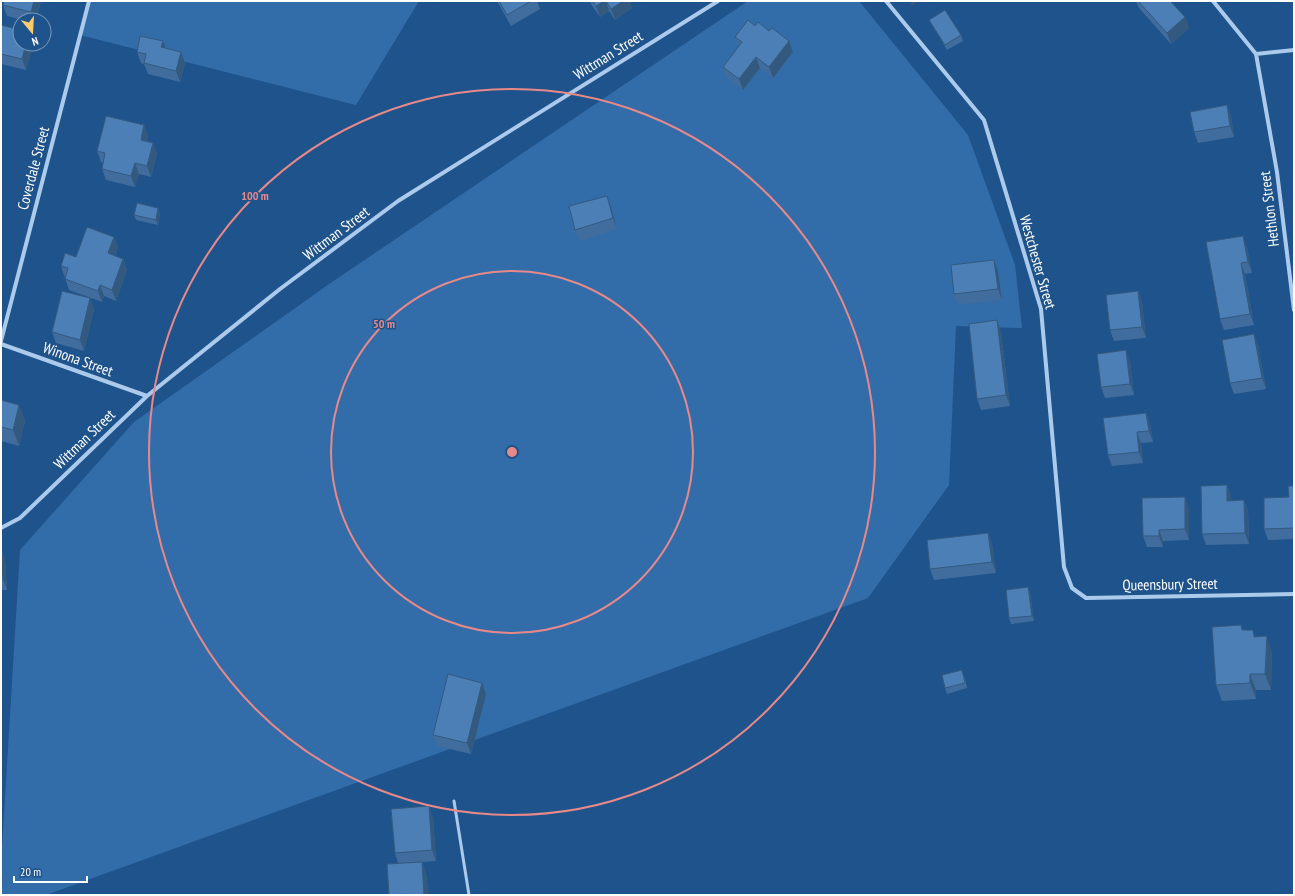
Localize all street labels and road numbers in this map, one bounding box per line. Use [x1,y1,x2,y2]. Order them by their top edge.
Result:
street label: Wittman Street [570,26,646,84]
street label: Coverdale Street [13,124,53,212]
street label: Hethlon Street [1255,170,1283,248]
street label: Wittman Street [299,202,373,264]
street label: Westchester Street [1016,213,1060,311]
street label: Winona Street [40,338,116,380]
street label: Wittman Street [49,405,119,473]
street label: Queensbury Street [1122,574,1218,594]

